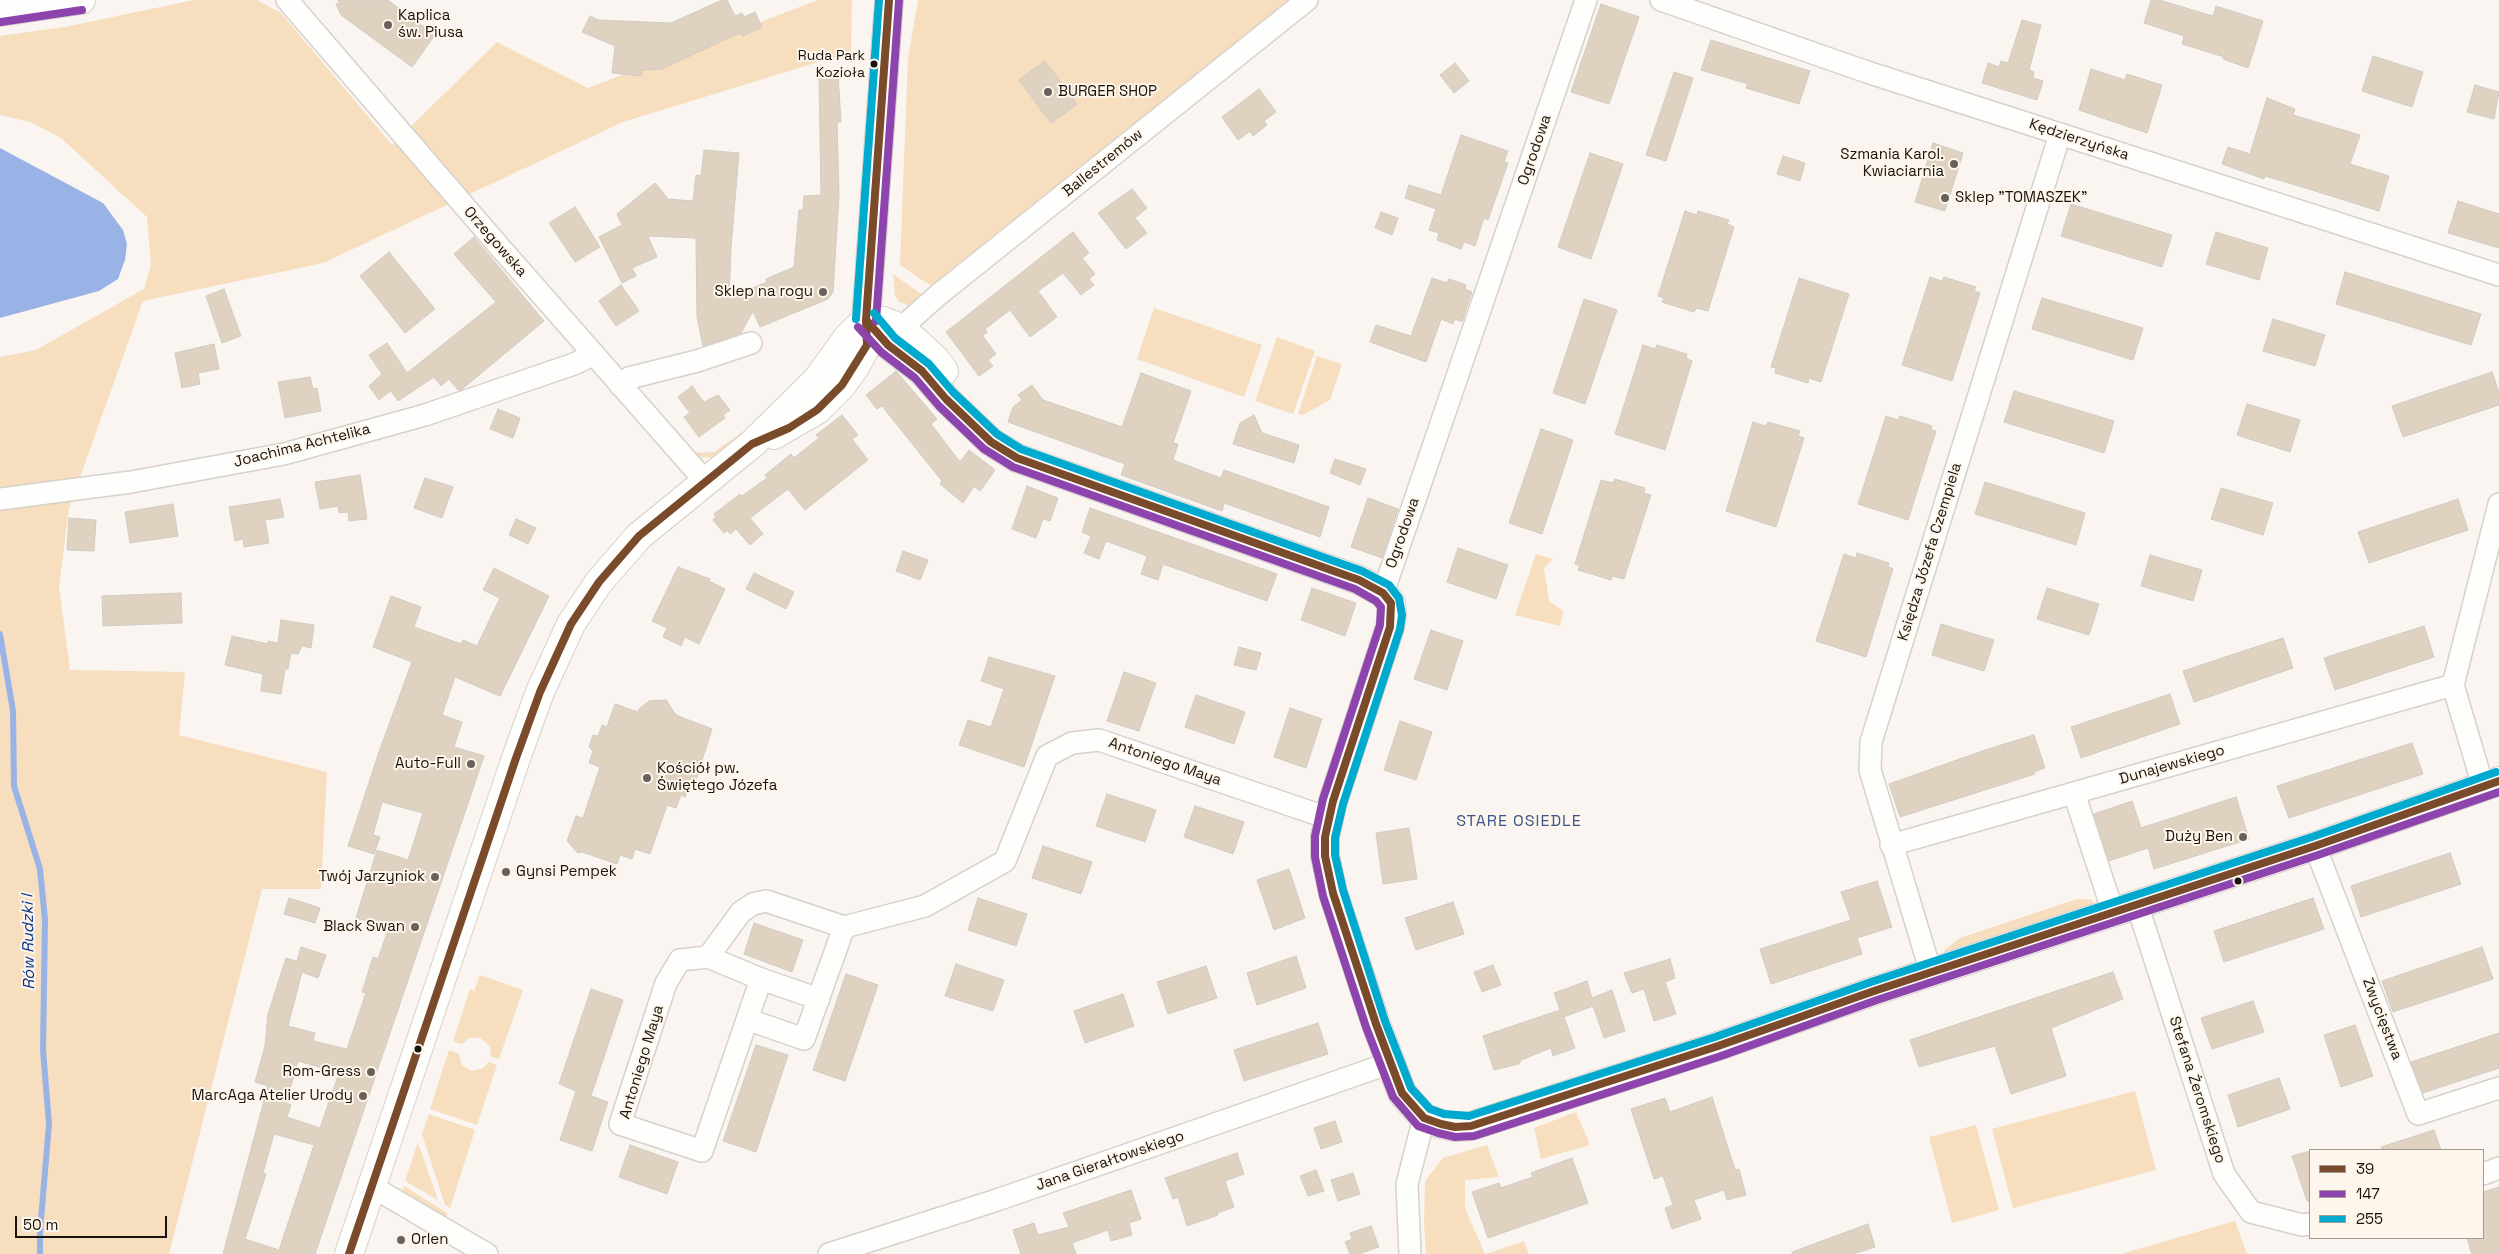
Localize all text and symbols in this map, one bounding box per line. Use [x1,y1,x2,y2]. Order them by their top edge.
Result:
place label: Kaplica św. Piusa [398,7,463,42]
marker: Kaplica św. Piusa [382,19,394,31]
place label: Ruda Park Kozioła [798,48,865,80]
marker: Ruda Park Kozioła [869,59,879,69]
place label: BURGER SHOP [1058,83,1157,101]
marker: BURGER SHOP [1042,86,1054,98]
street label: Ogrodowa [1515,112,1555,188]
street label: Kędzierzyńska [2027,115,2131,165]
street label: Ballestremów [1059,125,1147,201]
place label: Szmania Karol. Kwiaciarnia [1840,146,1944,181]
marker: Szmania Karol. Kwiaciarnia [1948,158,1960,170]
place label: Sklep "TOMASZEK" [1955,189,2087,207]
marker: Sklep "TOMASZEK" [1939,192,1951,204]
street label: Orzegowska [460,203,530,281]
place label: Sklep na rogu [715,283,813,301]
marker: Sklep na rogu [817,286,829,298]
street label: Joachima Achtelika [232,420,372,472]
street label: Księdza Józefa Czempiela [1894,461,1966,643]
street label: Ogrodowa [1383,495,1423,571]
street label: Antoniego Maya [1106,734,1224,790]
street label: Dunajewskiego [2117,741,2227,789]
place label: Auto-Full [395,755,461,773]
marker: Auto-Full [465,758,477,770]
place label: Kościół pw. Świętego Józefa [657,760,777,795]
marker: Kościół pw. Świętego Józefa [641,772,653,784]
district label: STARE OSIEDLE [1455,812,1583,832]
place label: Duży Ben [2165,828,2233,846]
marker: Duży Ben [2237,831,2249,843]
place label: Gynsi Pempek [516,863,617,881]
marker: Gynsi Pempek [500,866,512,878]
place label: Twój Jarzyniok [319,868,425,886]
marker: Twój Jarzyniok [429,871,441,883]
unlabelled marker [2233,876,2243,886]
water label: Rów Rudzki I [19,894,39,990]
place label: Black Swan [323,918,405,936]
marker: Black Swan [409,921,421,933]
street label: Zwycięstwa [2358,975,2406,1063]
street label: Antoniego Maya [616,1003,668,1121]
street label: Stefana Żeromskiego [2165,1014,2229,1166]
unlabelled marker [413,1044,423,1054]
place label: Rom-Gress [283,1063,361,1081]
marker: Rom-Gress [365,1066,377,1078]
place label: MarcAga Atelier Urody [192,1087,353,1105]
marker: MarcAga Atelier Urody [357,1090,369,1102]
street label: Jana Gierałtowskiego [1033,1127,1187,1195]
legend [2309,1149,2484,1239]
text: 39 [2356,1159,2374,1178]
text: 147 [2356,1184,2380,1203]
scale bar [18,1206,170,1238]
text: 255 [2356,1209,2383,1228]
text: 50 m [23,1215,58,1234]
place label: Orlen [411,1231,448,1249]
marker: Orlen [395,1234,407,1246]

